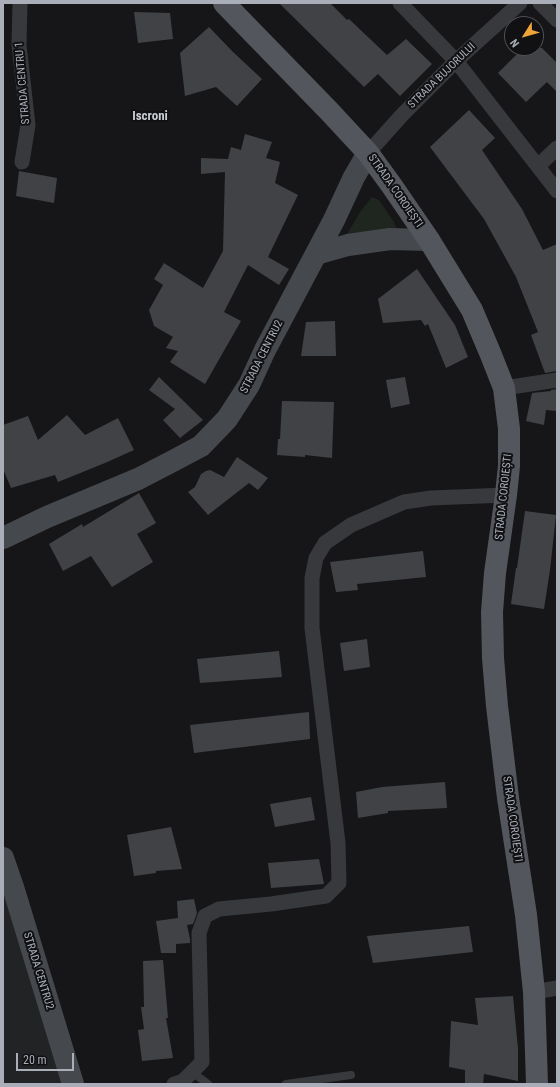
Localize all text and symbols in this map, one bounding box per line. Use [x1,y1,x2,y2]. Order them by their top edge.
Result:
north arrow [504,16,544,56]
text: N [508,36,522,50]
street label: STRADA BUJORULUI [406,40,478,112]
street label: STRADA CENTRU 1 [13,41,33,125]
district label: Iscroni [132,109,168,125]
street label: STRADA COROIEȘTI [365,152,425,230]
street label: STRADA CENTRU2 [238,318,286,396]
street label: STRADA COROIEȘTI [493,453,515,541]
street label: STRADA COROIEȘTI [499,775,525,863]
street label: STRADA CENTRU2 [20,931,56,1011]
scale bar [18,1045,76,1071]
text: 20 m [23,1053,47,1067]

